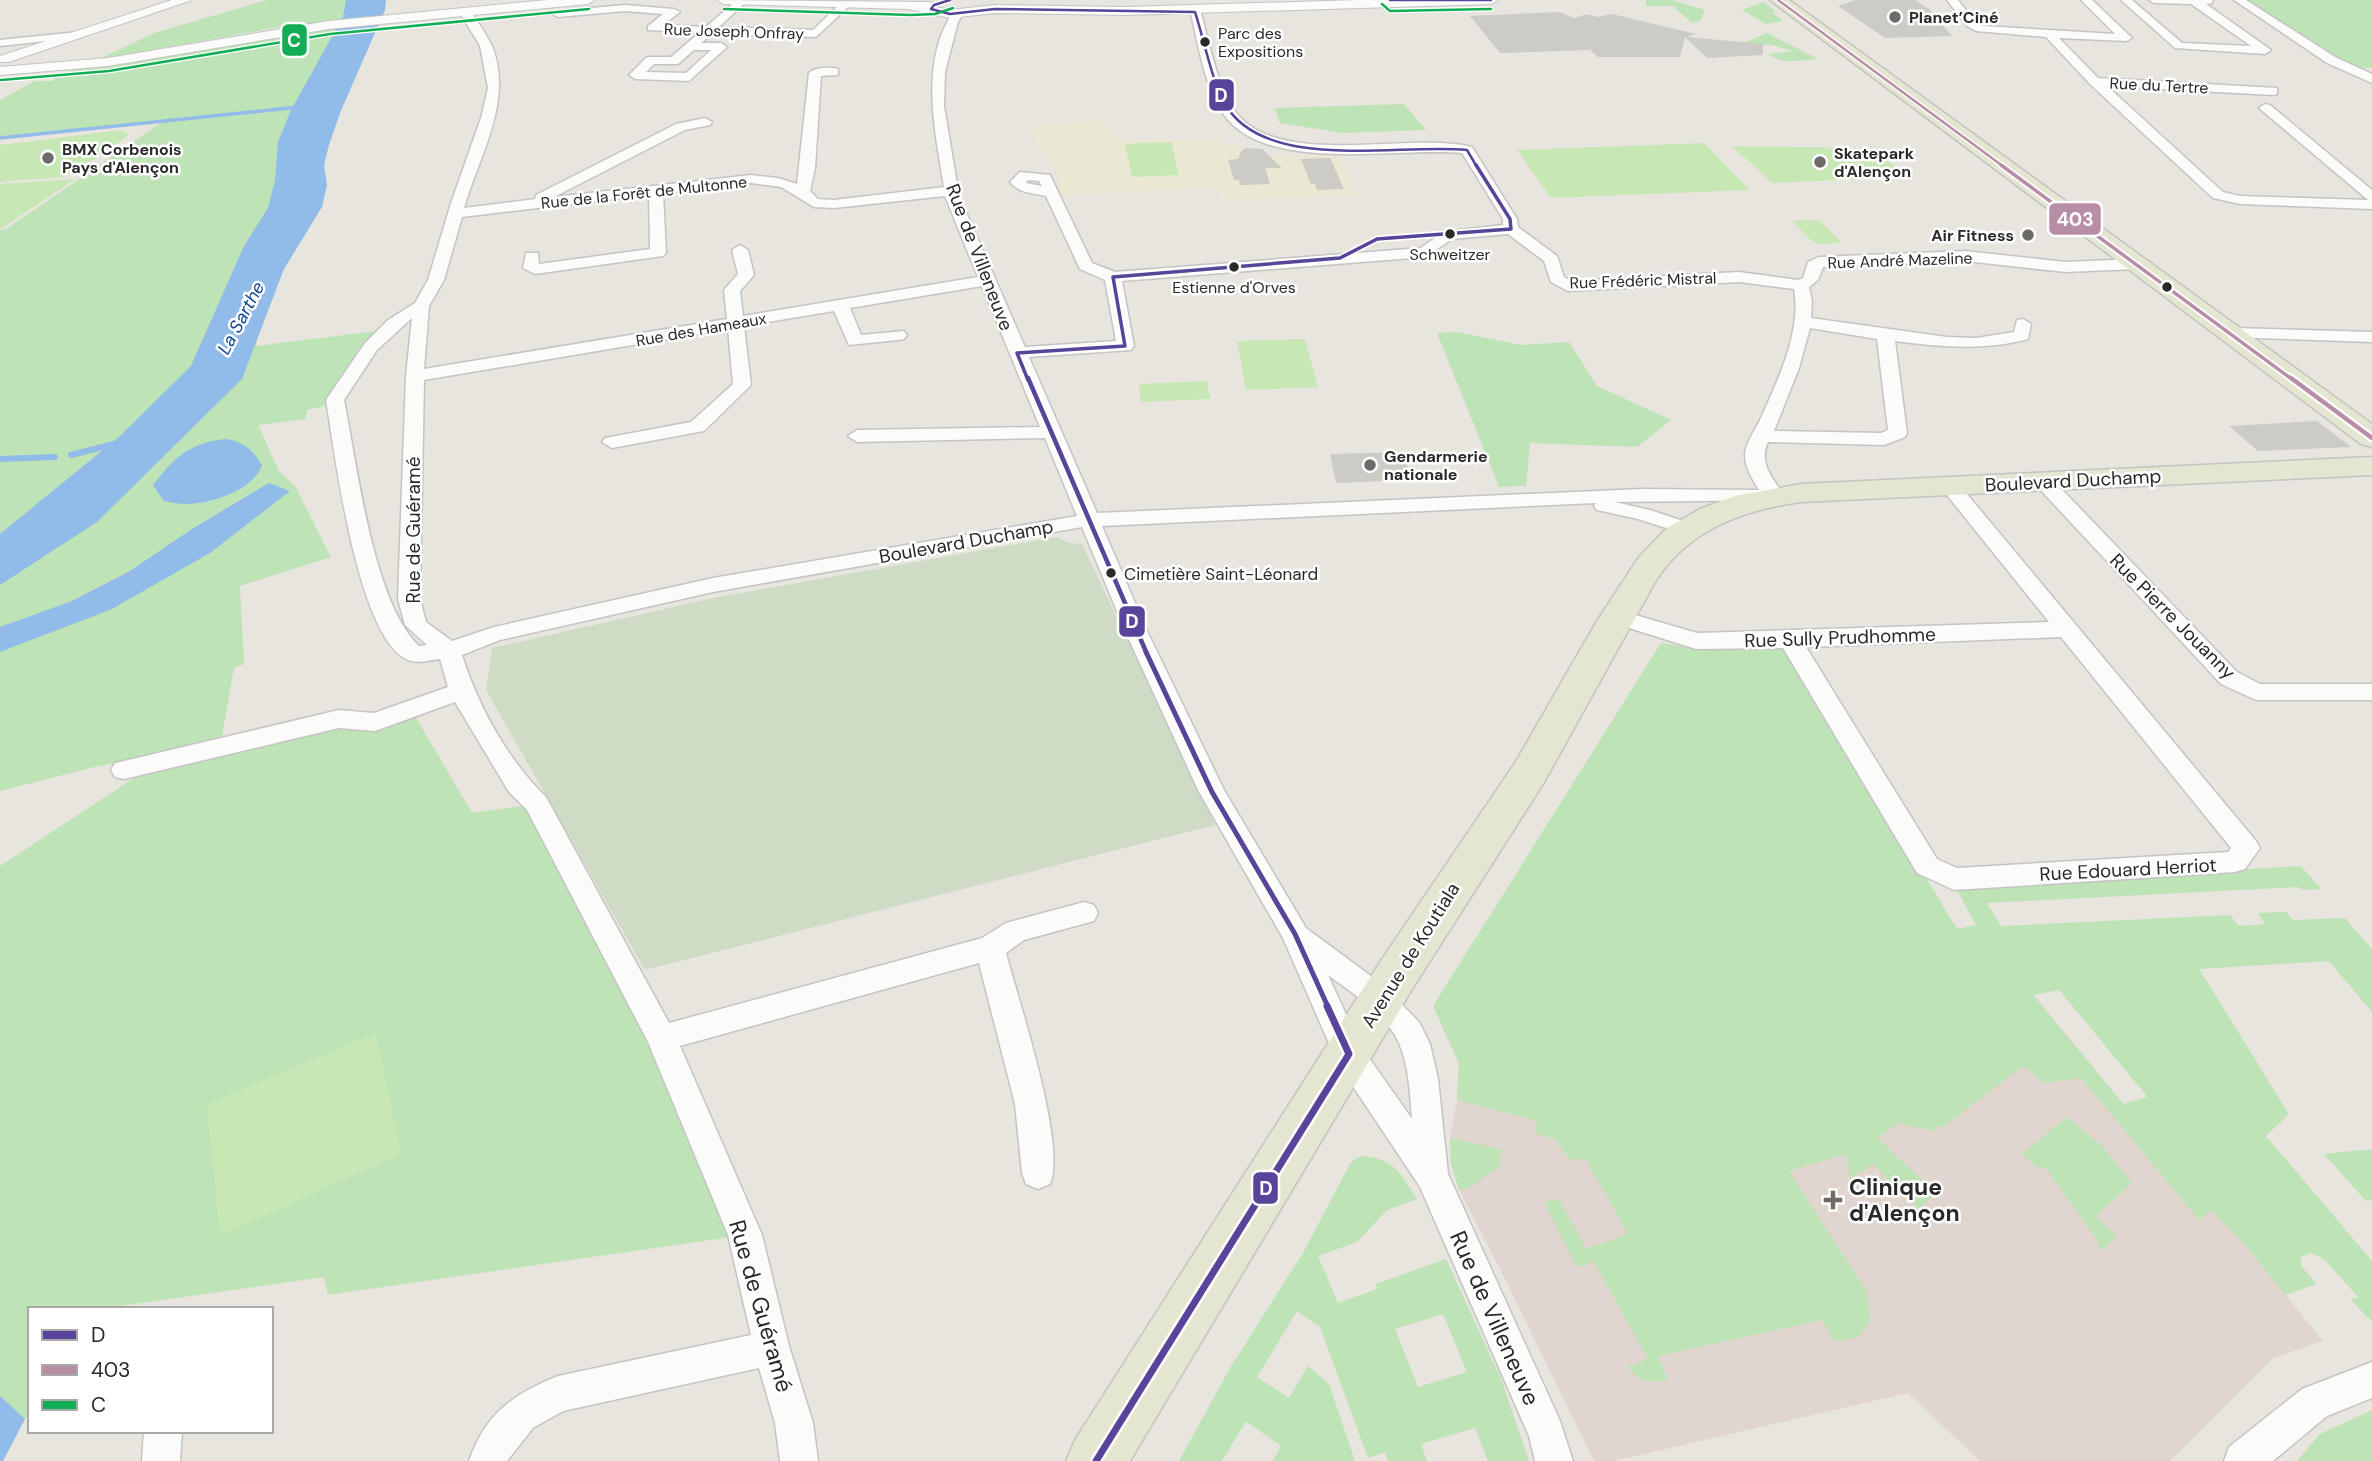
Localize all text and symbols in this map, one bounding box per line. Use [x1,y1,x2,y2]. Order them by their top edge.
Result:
place label: Planet’Ciné [1909,7,1999,28]
marker: Planet’Ciné [1887,9,1903,25]
street label: Rue Joseph Onfray [663,19,805,44]
line badge: C [281,23,308,57]
place label: Parc des Expositions [1218,23,1303,62]
text: C [287,28,301,53]
marker: Parc des Expositions [1198,35,1212,49]
street label: Rue du Tertre [2109,72,2209,99]
line badge: D [1208,78,1235,112]
text: D [1214,83,1228,108]
place label: BMX Corbenois Pays d'Alençon [62,139,182,178]
place label: Skatepark d'Alençon [1834,143,1915,182]
marker: BMX Corbenois Pays d'Alençon [40,150,56,166]
marker: Skatepark d'Alençon [1812,154,1828,170]
street label: Rue de la Forêt de Multonne [540,171,748,214]
street label: Rue de Villeneuve [940,180,1019,334]
line badge: 403 [2048,202,2102,236]
text: 403 [2056,207,2094,232]
place label: Air Fitness [1931,225,2014,246]
marker: Schweitzer [1443,227,1457,241]
marker: Air Fitness [2020,227,2036,243]
place label: Schweitzer [1409,244,1491,265]
street label: Rue André Mazeline [1827,247,1973,274]
marker: Estienne d'Orves [1227,260,1241,274]
street label: Rue Frédéric Mistral [1569,267,1717,294]
water label: La Sarthe [212,277,270,359]
place label: Estienne d'Orves [1172,277,1296,298]
unlabelled marker [2160,280,2174,294]
street label: Rue des Hameaux [634,308,768,351]
place label: Gendarmerie nationale [1384,446,1488,485]
street label: Rue de Guéramé [401,457,426,603]
marker: Gendarmerie nationale [1362,457,1378,473]
street label: Boulevard Duchamp [1984,463,2162,498]
street label: Boulevard Duchamp [877,514,1055,569]
street label: Rue Pierre Jouanny [2104,548,2241,685]
place label: Cimetière Saint-Léonard [1124,563,1318,585]
marker: Cimetière Saint-Léonard [1104,566,1118,580]
line badge: D [1118,605,1146,638]
text: D [1125,609,1139,634]
street label: Rue Sully Prudhomme [1744,622,1936,653]
street label: Rue Edouard Herriot [2039,852,2217,887]
street label: Avenue de Koutiala [1356,878,1465,1033]
line badge: D [1252,1171,1279,1205]
place label: Clinique d'Alençon [1849,1172,1960,1228]
text: D [1259,1176,1273,1201]
marker: Clinique d'Alençon [1823,1190,1843,1210]
street label: Rue de Guéramé [722,1216,800,1396]
street label: Rue de Villeneuve [1443,1226,1547,1410]
legend [28,1307,273,1433]
text: D [91,1321,105,1349]
text: 403 [91,1356,131,1384]
text: C [91,1391,106,1419]

